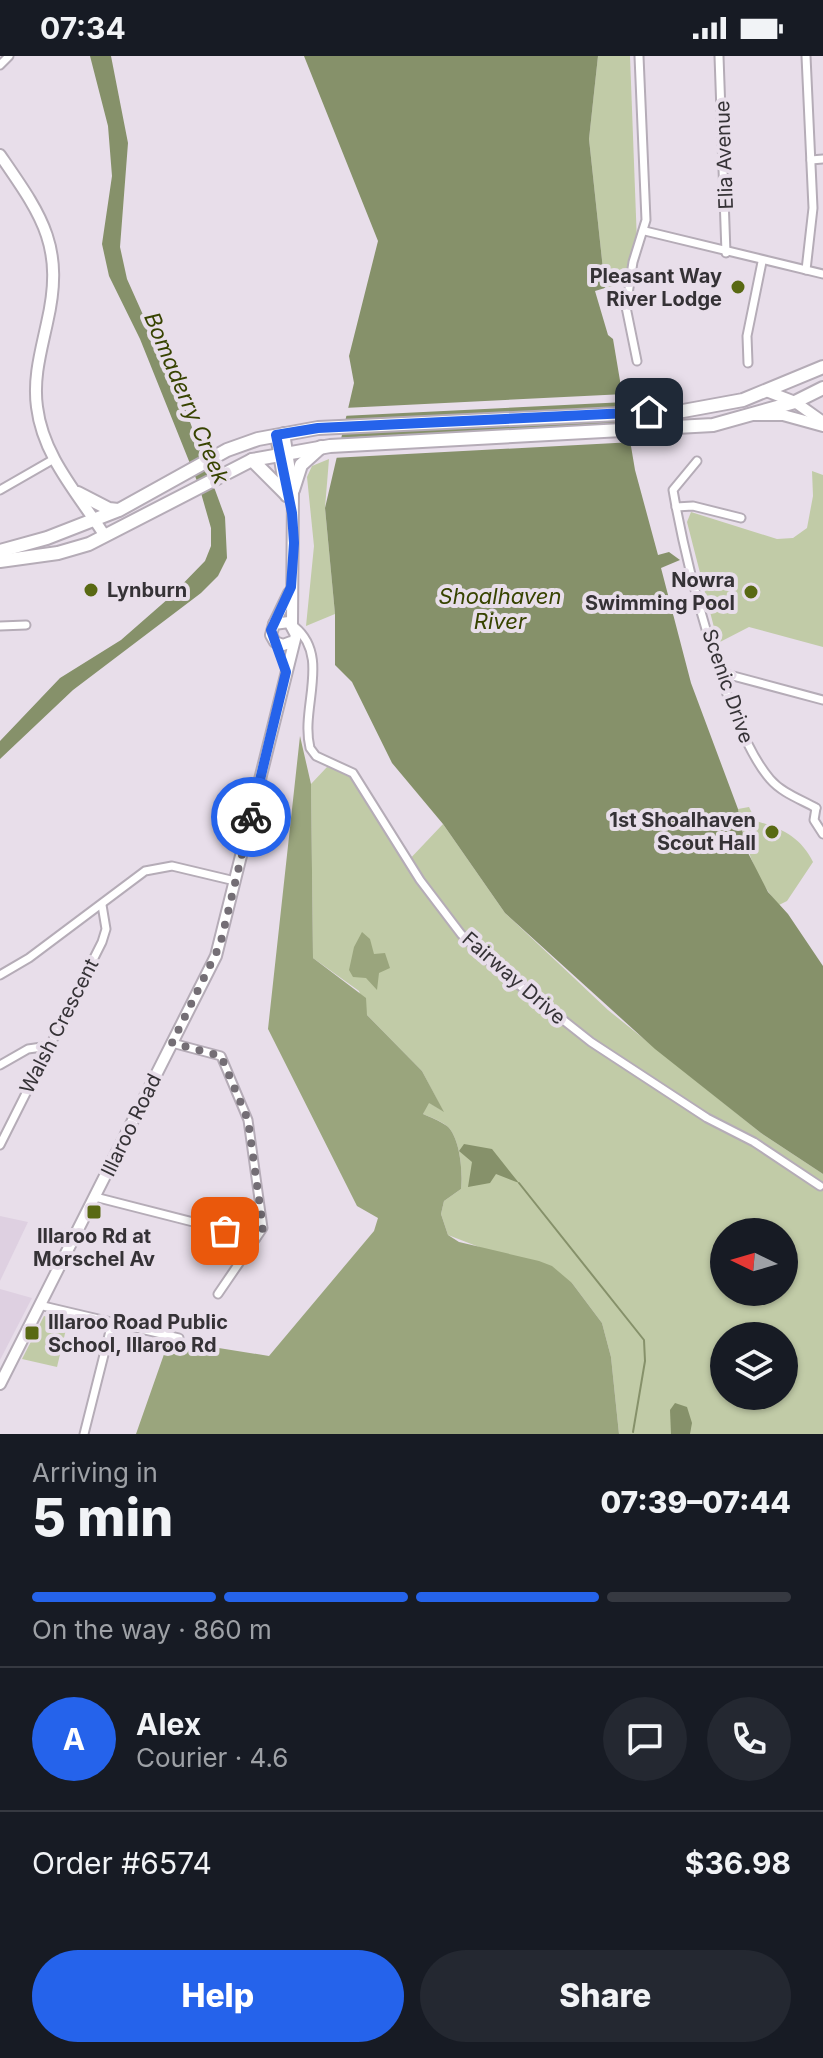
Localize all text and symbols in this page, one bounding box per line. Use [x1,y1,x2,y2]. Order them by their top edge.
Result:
text: 07:34 [40,10,126,46]
street label: Elia Avenue [710,100,738,210]
place label: Pleasant Way River Lodge [590,264,722,311]
marker: Pleasant Way River Lodge [729,278,747,296]
water label: Bomaderry Creek [139,308,235,488]
pin [615,378,683,446]
icon: home [627,390,671,434]
place label: Nowra Swimming Pool [585,568,735,615]
place label: Lynburn [107,578,187,602]
marker: Lynburn [82,581,100,599]
water label: Shoalhaven River [439,583,561,634]
marker: Nowra Swimming Pool [742,583,760,601]
street label: Scenic Drive [697,626,759,746]
courier [211,777,291,857]
icon: bike [229,795,273,839]
place label: 1st Shoalhaven Scout Hall [609,808,756,855]
marker: 1st Shoalhaven Scout Hall [763,823,781,841]
street label: Fairway Drive [457,927,571,1029]
street label: Walsh Crescent [15,954,104,1097]
street label: Illaroo Road [96,1070,166,1180]
pin [191,1197,259,1265]
marker: Illaroo Rd at Morschel Av [85,1203,103,1221]
icon: bag [203,1209,247,1253]
north arrow [710,1218,798,1306]
map controls [710,1218,798,1410]
place label: Illaroo Rd at Morschel Av [33,1224,155,1271]
place label: Illaroo Road Public School, Illaroo Rd [48,1310,228,1357]
button: layers [710,1322,798,1410]
marker: Illaroo Road Public School, Illaroo Rd [23,1324,41,1342]
text: Arriving in [32,1457,158,1488]
text: 07:39–07:44 [600,1484,791,1520]
text: 5 min [32,1486,173,1549]
text: On the way · 860 m [32,1614,272,1645]
button: chat [603,1697,687,1781]
button: phone [707,1697,791,1781]
text: Alex [136,1706,201,1742]
text: A [63,1721,85,1757]
text: Courier · 4.6 [136,1742,288,1773]
text: Order #6574 [32,1845,212,1881]
text: $36.98 [685,1845,791,1881]
button: Help [32,1950,404,2042]
button: Share [420,1950,791,2042]

